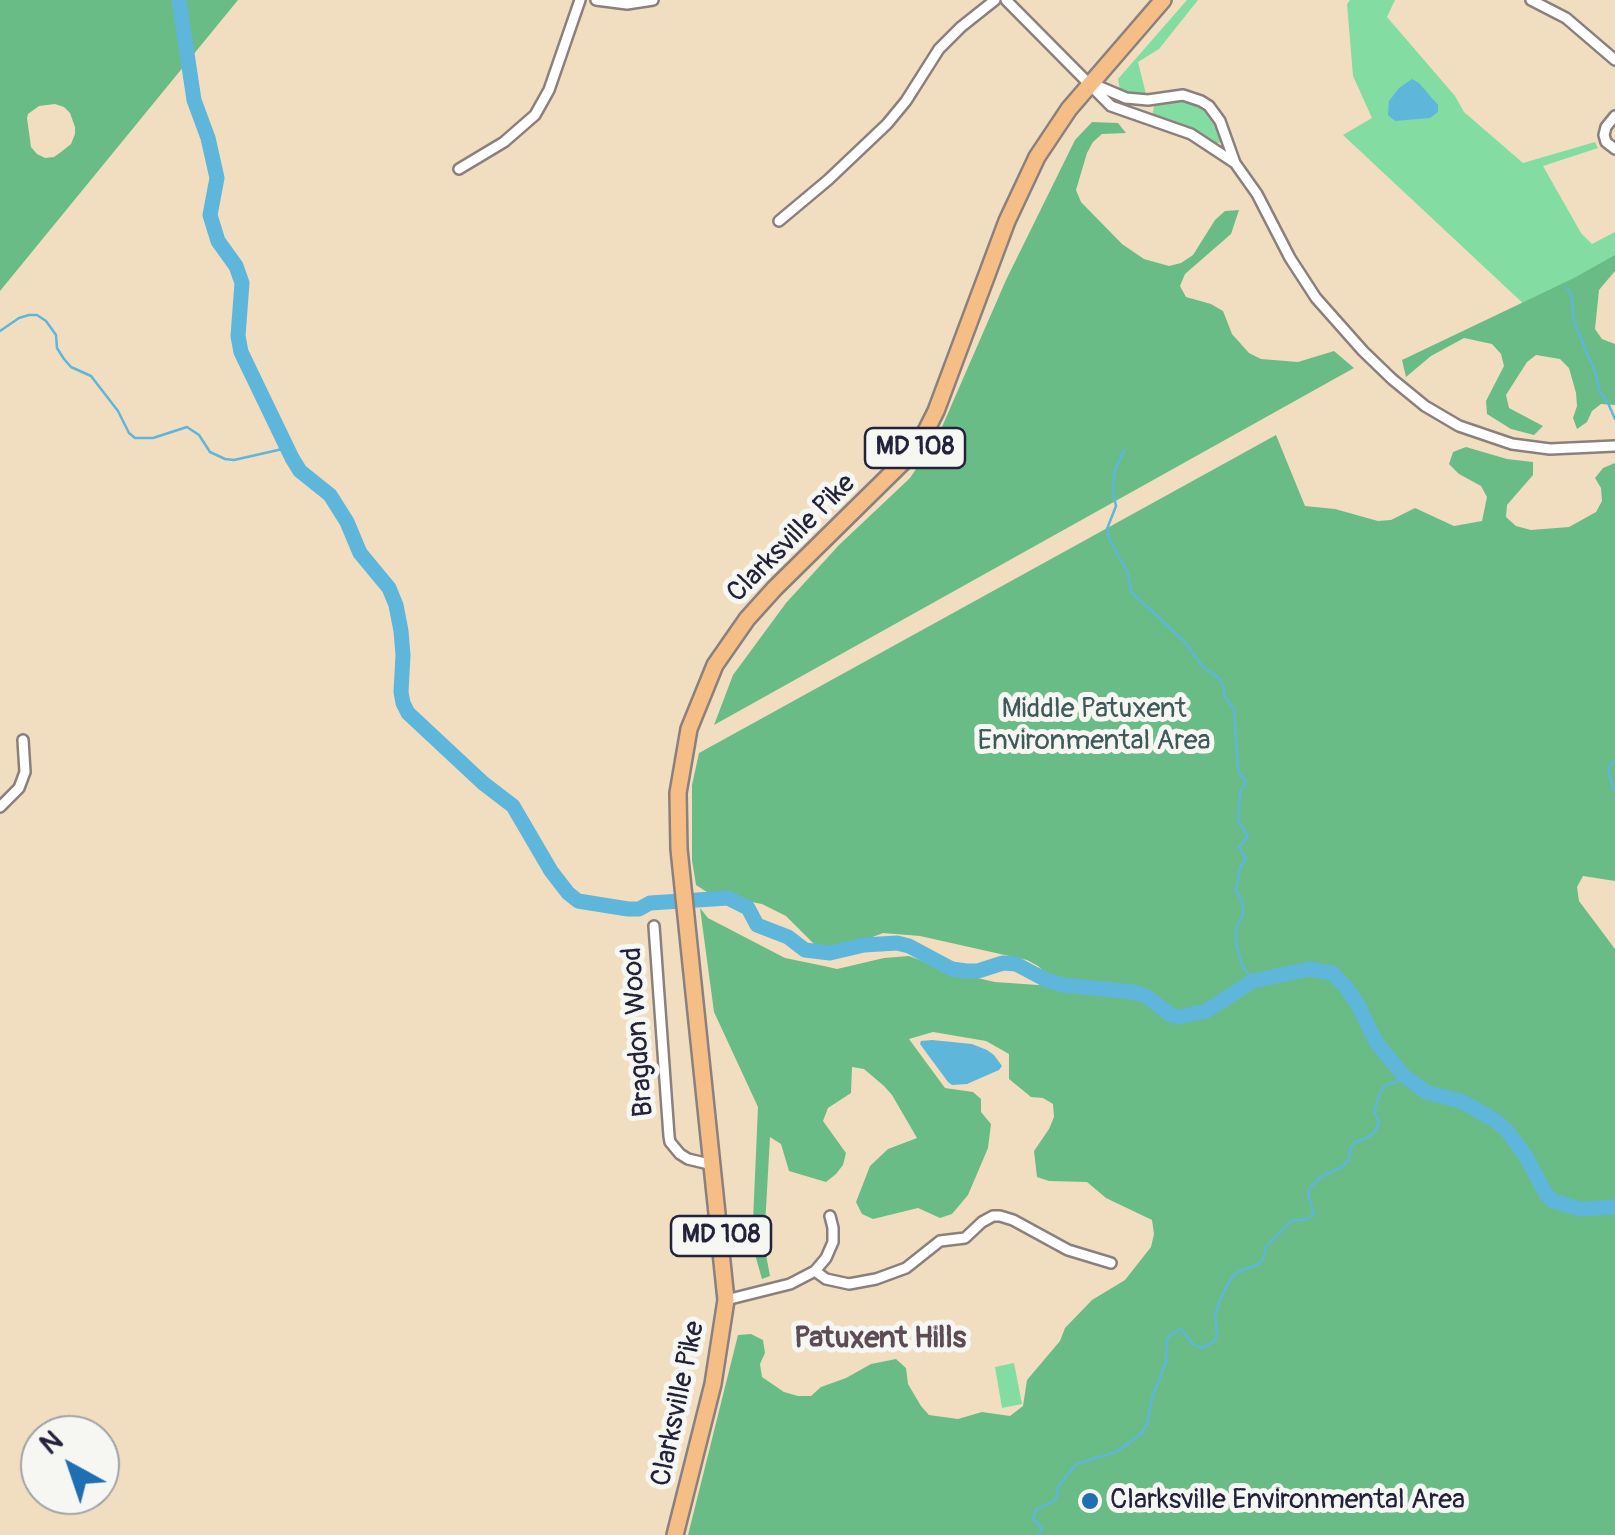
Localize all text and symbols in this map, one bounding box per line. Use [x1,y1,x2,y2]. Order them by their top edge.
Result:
road number: MD 108 [865,428,965,468]
street label: Clarksville Pike [721,468,863,610]
park label: Middle Patuxent Environmental Area [977,693,1211,759]
street label: Bragdon Wood [616,946,662,1118]
road number: MD 108 [671,1216,771,1256]
street label: Clarksville Pike [645,1318,713,1490]
district label: Patuxent Hills [794,1321,966,1357]
north arrow [20,1415,120,1515]
text: N [33,1424,70,1463]
place label: Clarksville Environmental Area [1110,1484,1465,1518]
marker: Clarksville Environmental Area [1079,1490,1101,1512]

